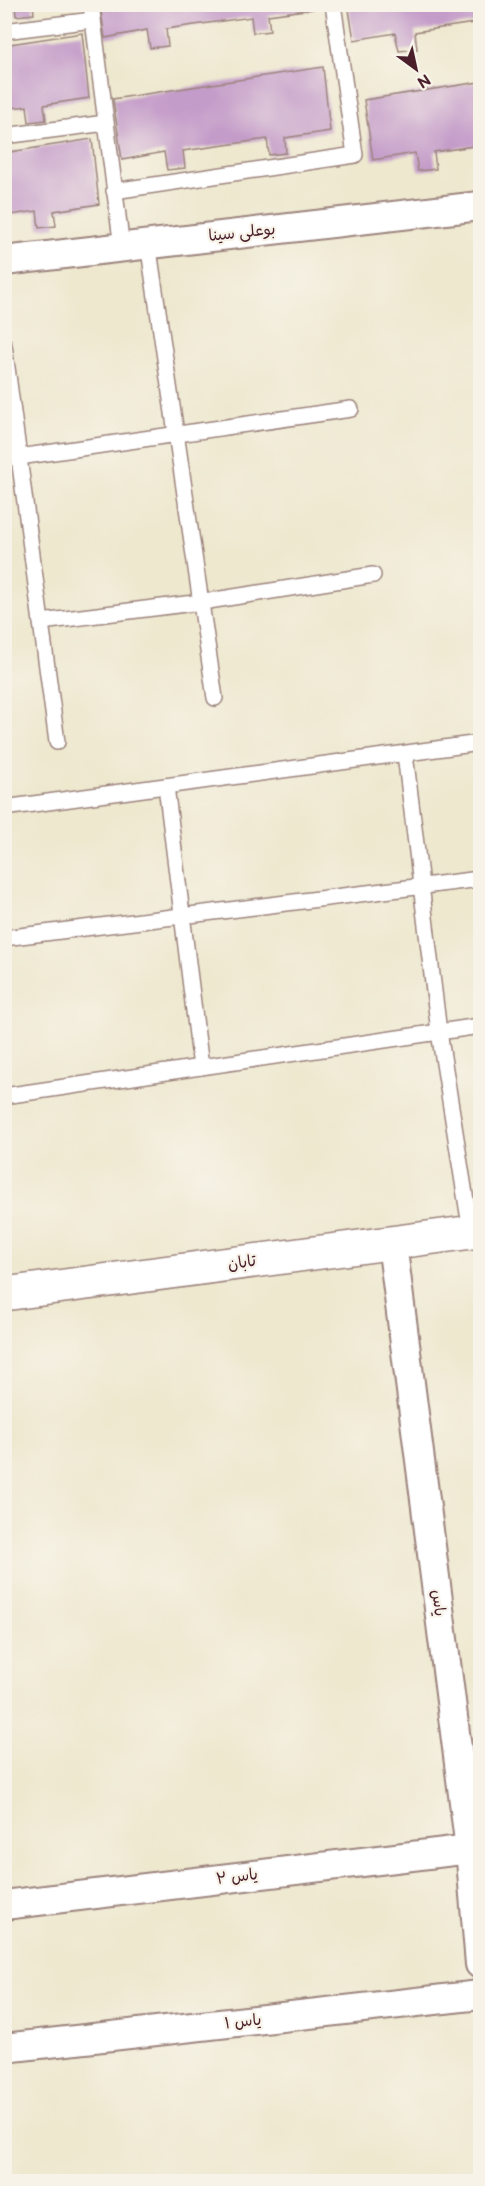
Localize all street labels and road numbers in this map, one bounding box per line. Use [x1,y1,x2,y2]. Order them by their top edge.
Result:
street label: بوعلی سینا [208,220,276,246]
street label: تابان [227,1252,258,1274]
street label: یاس [427,1588,449,1618]
street label: یاس ۲ [215,1865,259,1889]
street label: یاس ۱ [224,2011,262,2033]

